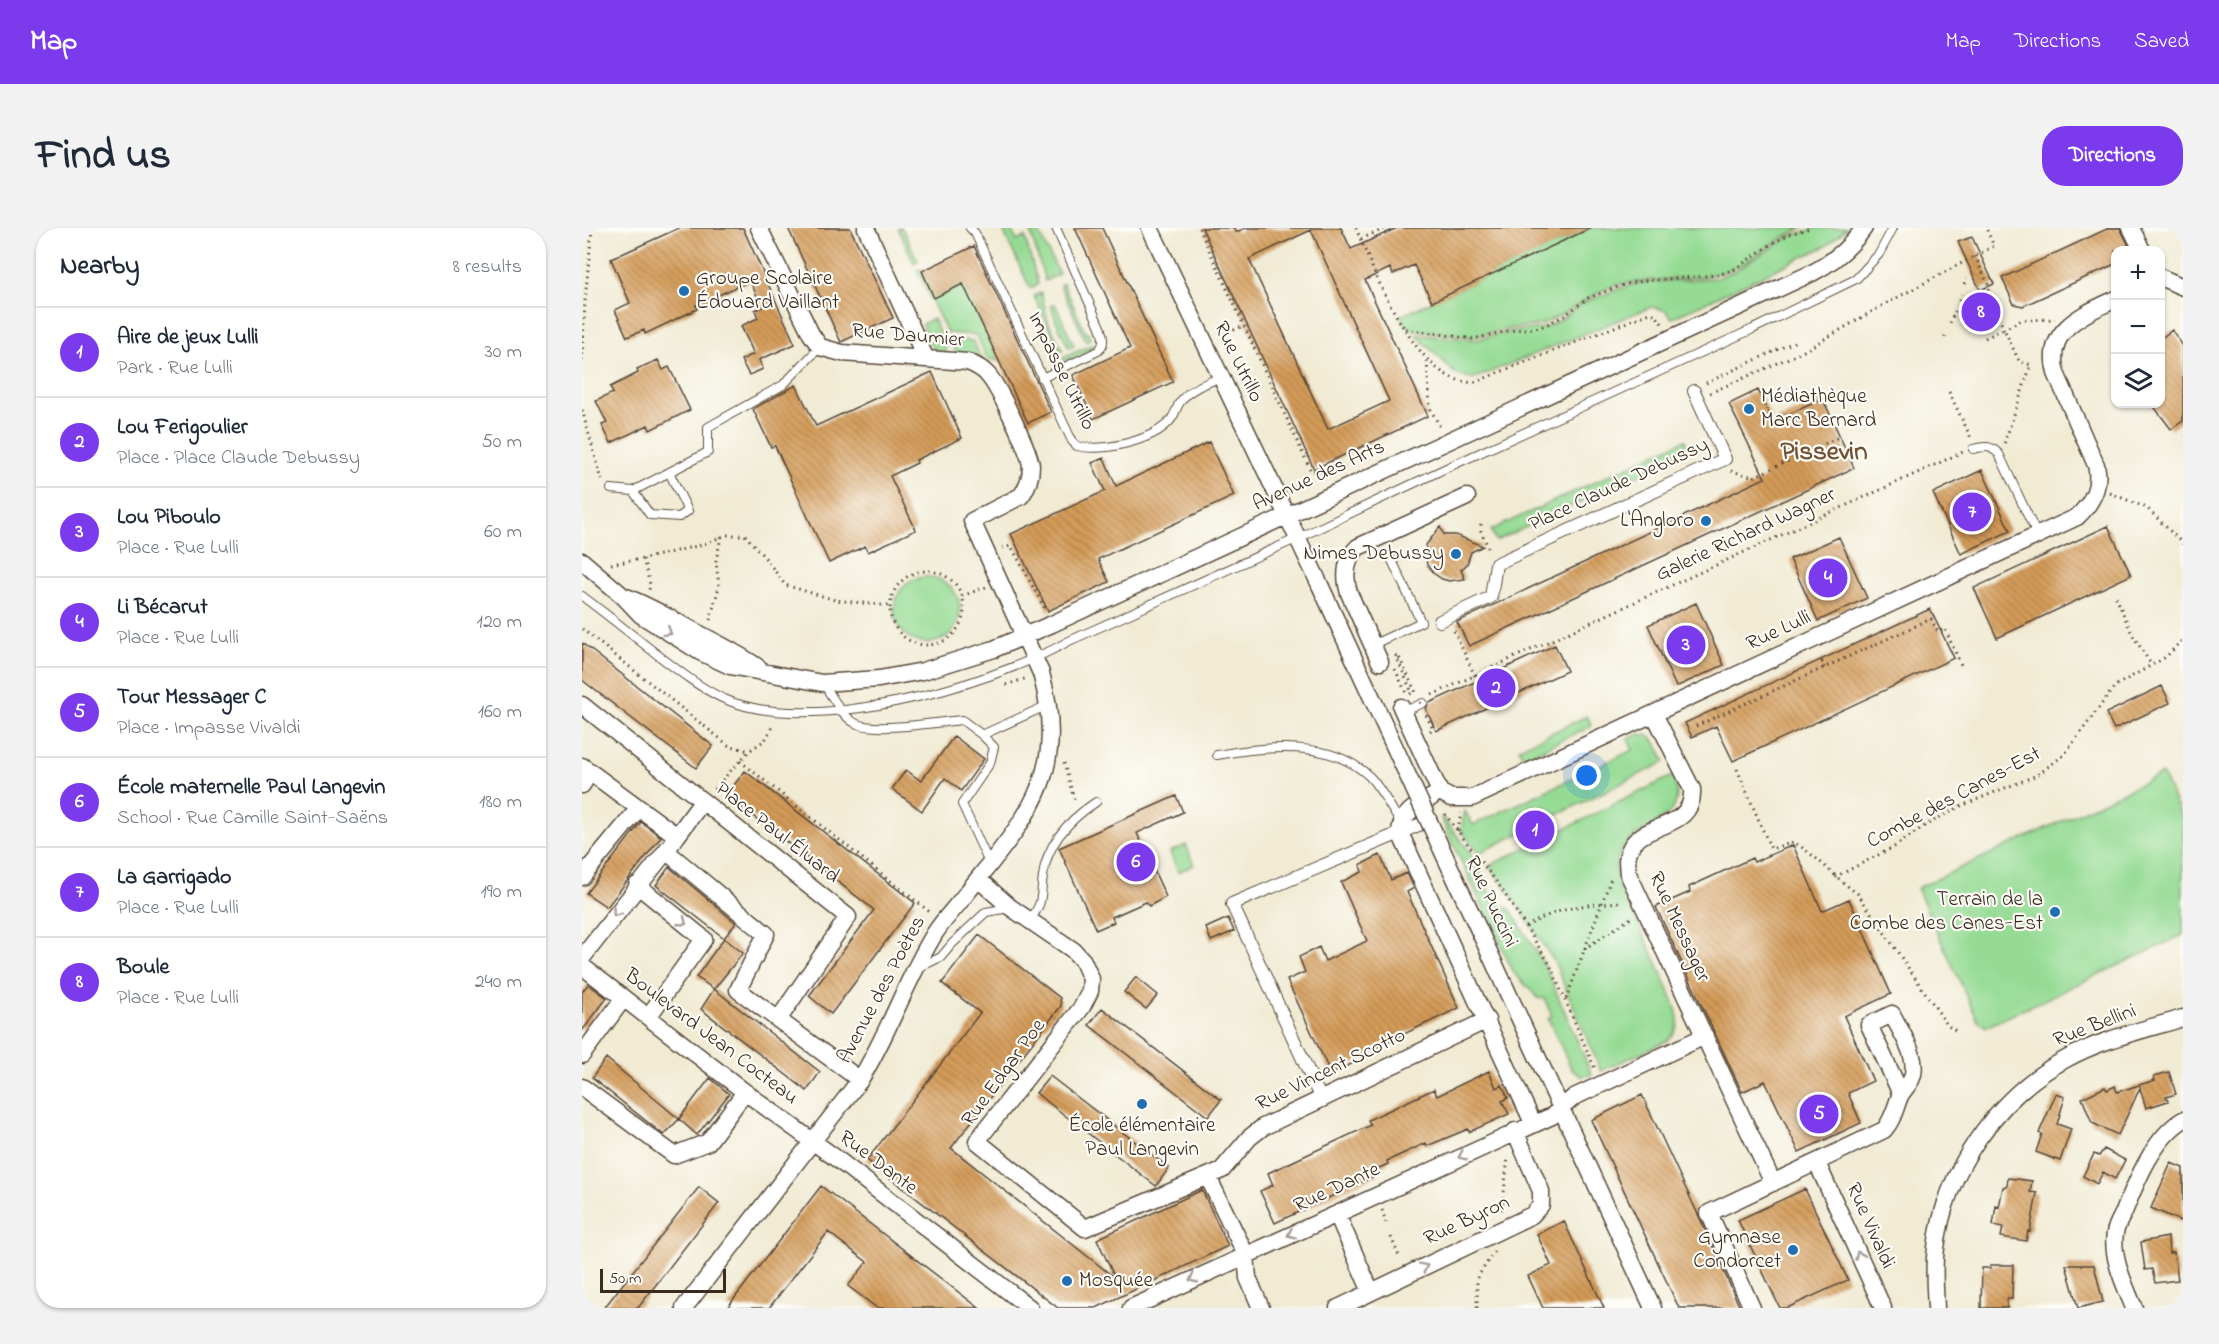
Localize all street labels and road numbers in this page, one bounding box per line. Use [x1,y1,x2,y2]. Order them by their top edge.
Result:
street label: Impasse Utrillo [1019,307,1103,435]
street label: Rue Daumier [850,316,966,356]
street label: Rue Utrillo [1205,316,1271,408]
street label: Place Claude Debussy [1524,430,1715,542]
street label: Avenue des Arts [1248,432,1390,520]
street label: Galerie Richard Wagner [1651,480,1842,592]
street label: Rue Lulli [1741,603,1817,659]
street label: Combe des Canes-Est [1862,739,2046,857]
street label: Place Paul Éluard [708,775,846,891]
street label: Rue Puccini [1457,851,1525,953]
street label: Rue Messager [1639,867,1718,988]
street label: Avenue des Poètes [830,911,934,1069]
street label: Boulevard Jean Cocteau [617,961,804,1113]
street label: Rue Bellini [2049,996,2141,1056]
street label: Rue Edgar Poe [955,1013,1055,1134]
street label: Rue Vincent Scotto [1251,1021,1411,1119]
street label: Rue Dante [832,1123,924,1203]
street label: Rue Dante [1289,1155,1385,1221]
street label: Rue Vivaldi [1838,1178,1902,1274]
street label: Rue Byron [1419,1188,1516,1256]

